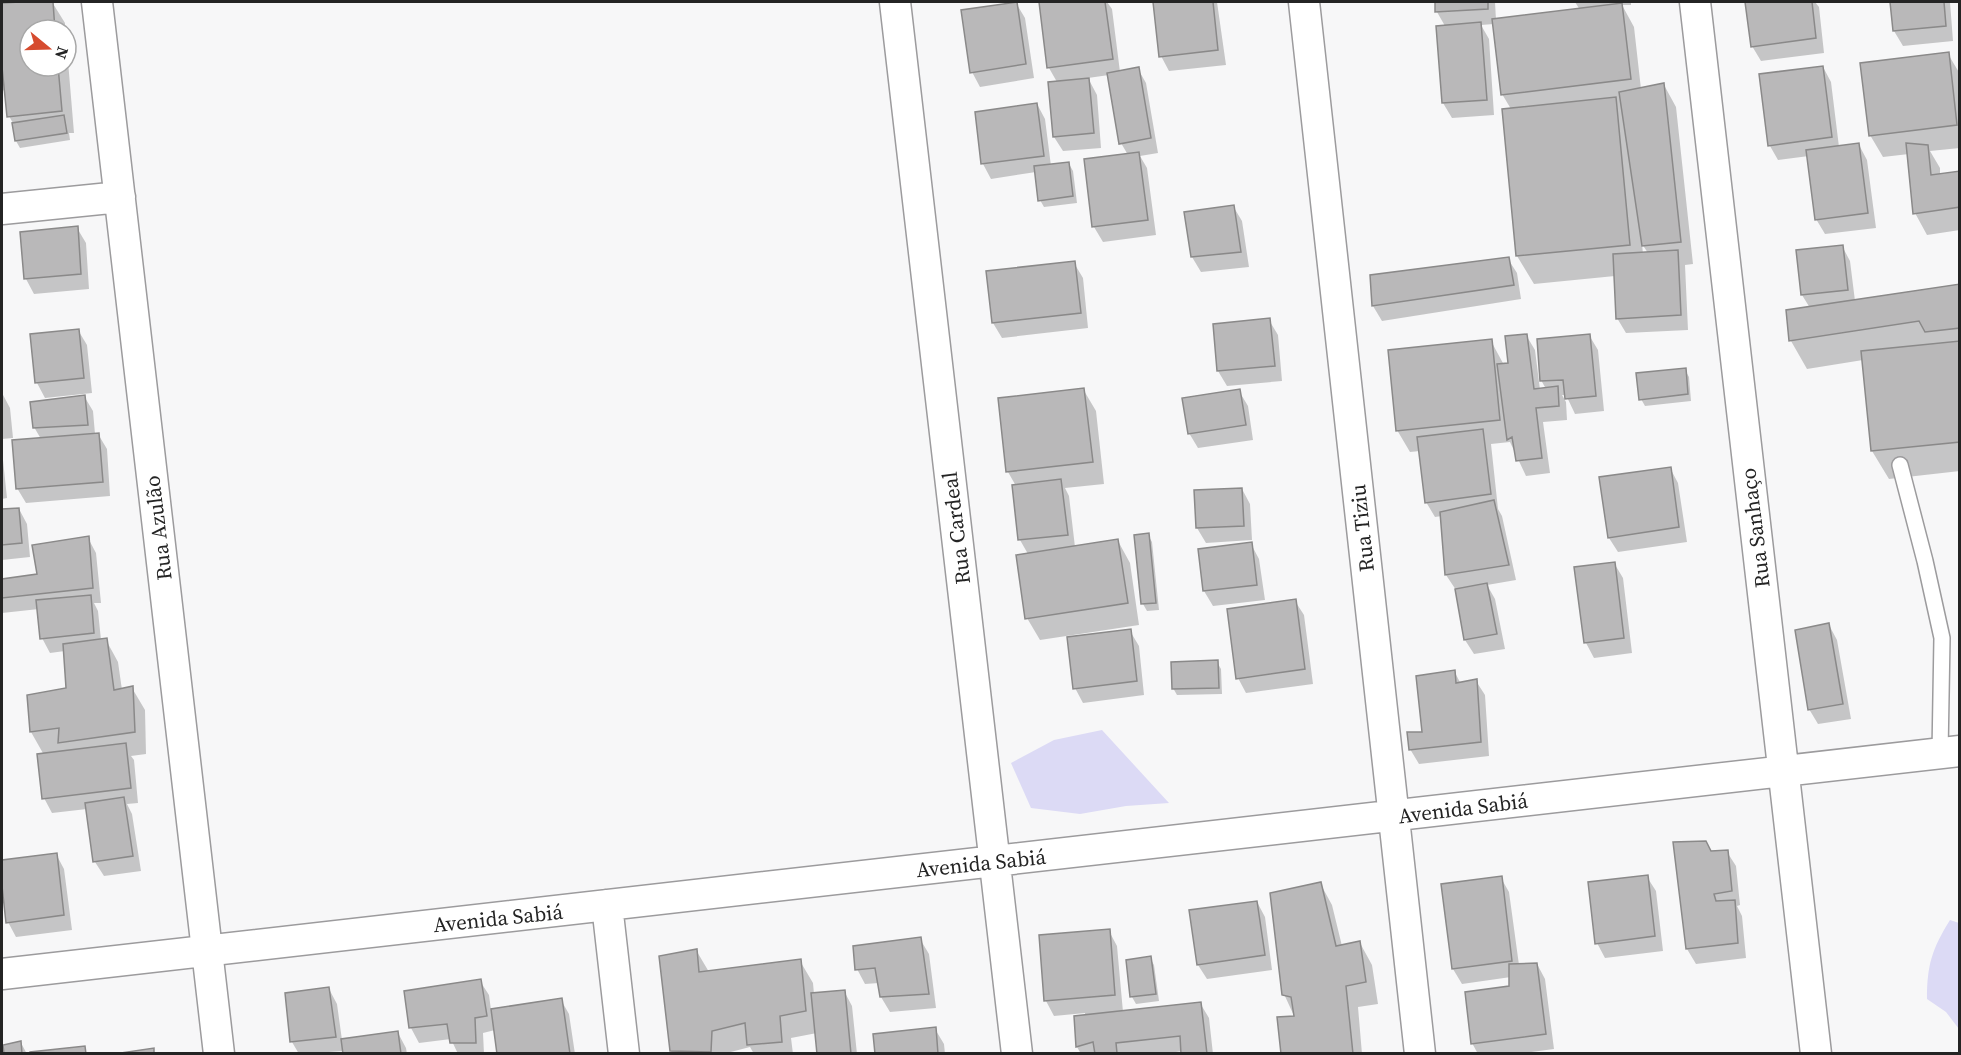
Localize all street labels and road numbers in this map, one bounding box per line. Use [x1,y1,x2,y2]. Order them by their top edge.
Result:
street label: Rua Sanhaço [1733,466,1777,590]
street label: Rua Cardeal [935,470,977,586]
street label: Rua Azulão [137,474,179,582]
street label: Rua Tiziu [1343,483,1381,573]
street label: Avenida Sabiá [1397,786,1530,830]
street label: Avenida Sabiá [915,842,1048,884]
street label: Avenida Sabiá [432,897,565,939]

